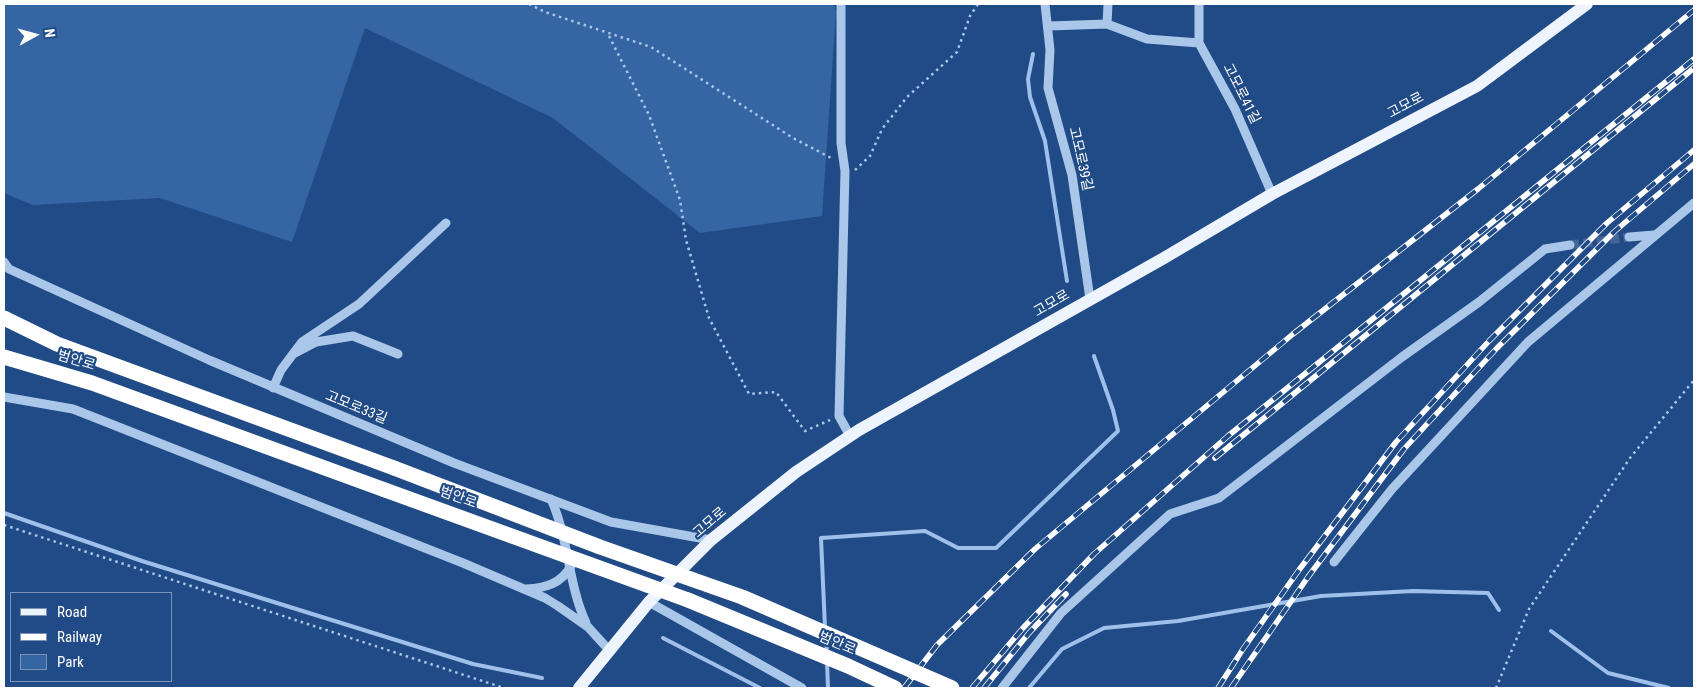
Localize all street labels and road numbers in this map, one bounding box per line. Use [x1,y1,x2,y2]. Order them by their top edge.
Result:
street label: 고모로41길 [1219,61,1263,127]
street label: 고모로 [1385,90,1427,122]
street label: 고모로39길 [1064,125,1096,193]
street label: 고모로 [1031,287,1073,321]
street label: 범안로 [55,347,97,375]
street label: 고모로33길 [323,388,389,428]
street label: 범안로 [437,483,479,513]
street label: 고모로 [690,504,730,542]
street label: 범안로 [816,629,858,659]

